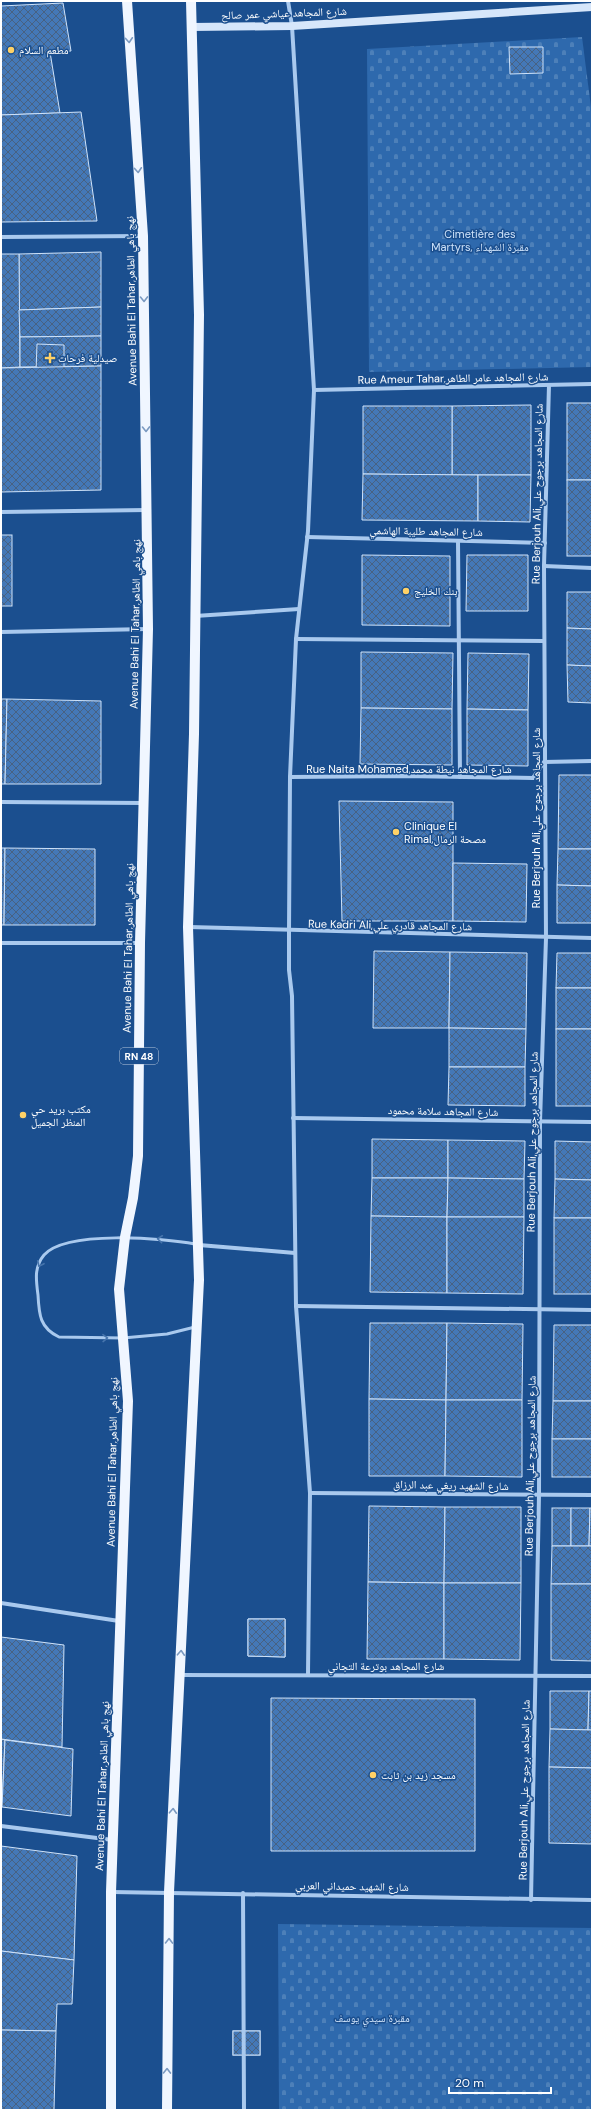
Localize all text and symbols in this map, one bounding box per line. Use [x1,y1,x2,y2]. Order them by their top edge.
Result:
street label: شارع المجاهد عياشي عمر صالح [221,4,347,24]
one-way arrow [125,37,134,43]
place label: مطعم السلام [19,43,69,58]
marker: مطعم السلام [6,45,16,55]
one-way arrow [134,167,143,173]
street label: Avenue Bahi El Tahar,نهج باهي الطاهر [123,216,141,386]
park label: Cimetière des Martyrs, مقبرة الشهداء [431,227,529,254]
one-way arrow [139,296,148,302]
place label: صيدلية فرحات [58,351,117,365]
marker: صيدلية فرحات [45,353,55,363]
street label: Rue Ameur Tahar,شارع المجاهد عامر الطاهر [358,369,548,387]
street label: Rue Berjouh Ali,شارع المجاهد برجوح علي [528,404,547,584]
one-way arrow [142,426,150,432]
street label: شارع المجاهد طليبة الهاشمي [369,523,483,541]
street label: Avenue Bahi El Tahar,نهج باهي الطاهر [127,539,145,709]
place label: بنك الخليج [414,584,458,598]
marker: بنك الخليج [401,586,411,596]
street label: Rue Berjouh Ali,شارع المجاهد برجوح علي [529,728,545,908]
street label: Rue Naita Mohamed,شارع المجاهد نيطة محمد [306,762,512,776]
place label: Clinique El Rimal,مصحة الرمال [404,819,486,846]
marker: Clinique El Rimal,مصحة الرمال [391,827,401,837]
street label: Avenue Bahi El Tahar,نهج باهي الطاهر [120,863,138,1033]
street label: Rue Kadri Ali,شارع المجاهد قادري علي [308,917,472,935]
road number: RN 48 [120,1048,158,1064]
street label: Rue Berjouh Ali,شارع المجاهد برجوح علي [523,1052,542,1232]
place label: مكتب بريد حي المنظر الجميل [31,1102,91,1129]
street label: شارع المجاهد سلامة محمود [388,1103,498,1119]
marker: مكتب بريد حي المنظر الجميل [18,1110,28,1120]
one-way arrow [157,1235,163,1244]
one-way arrow [37,1259,45,1267]
one-way arrow [102,1334,108,1342]
street label: Rue Berjouh Ali,شارع المجاهد برجوح علي [521,1376,540,1556]
street label: Avenue Bahi El Tahar,نهج باهي الطاهر [104,1377,122,1547]
street label: شارع الشهيد ريغي عبد الرزاق [393,1477,509,1495]
one-way arrow [177,1650,186,1656]
street label: شارع المجاهد بوترعة التجاني [328,1659,444,1675]
street label: Rue Berjouh Ali,شارع المجاهد برجوح علي [515,1700,534,1880]
street label: Avenue Bahi El Tahar,نهج باهي الطاهر [92,1701,114,1871]
place label: مسجد زيد بن ثابت [381,1768,456,1782]
marker: مسجد زيد بن ثابت [368,1770,378,1780]
one-way arrow [169,1808,178,1814]
street label: شارع الشهيد حميداني العربي [295,1878,409,1896]
one-way arrow [165,1938,173,1944]
park label: مقبرة سيدي يوسف [334,2011,410,2027]
one-way arrow [163,2068,171,2074]
scale bar [449,2069,551,2095]
text: 20 m [455,2075,484,2091]

